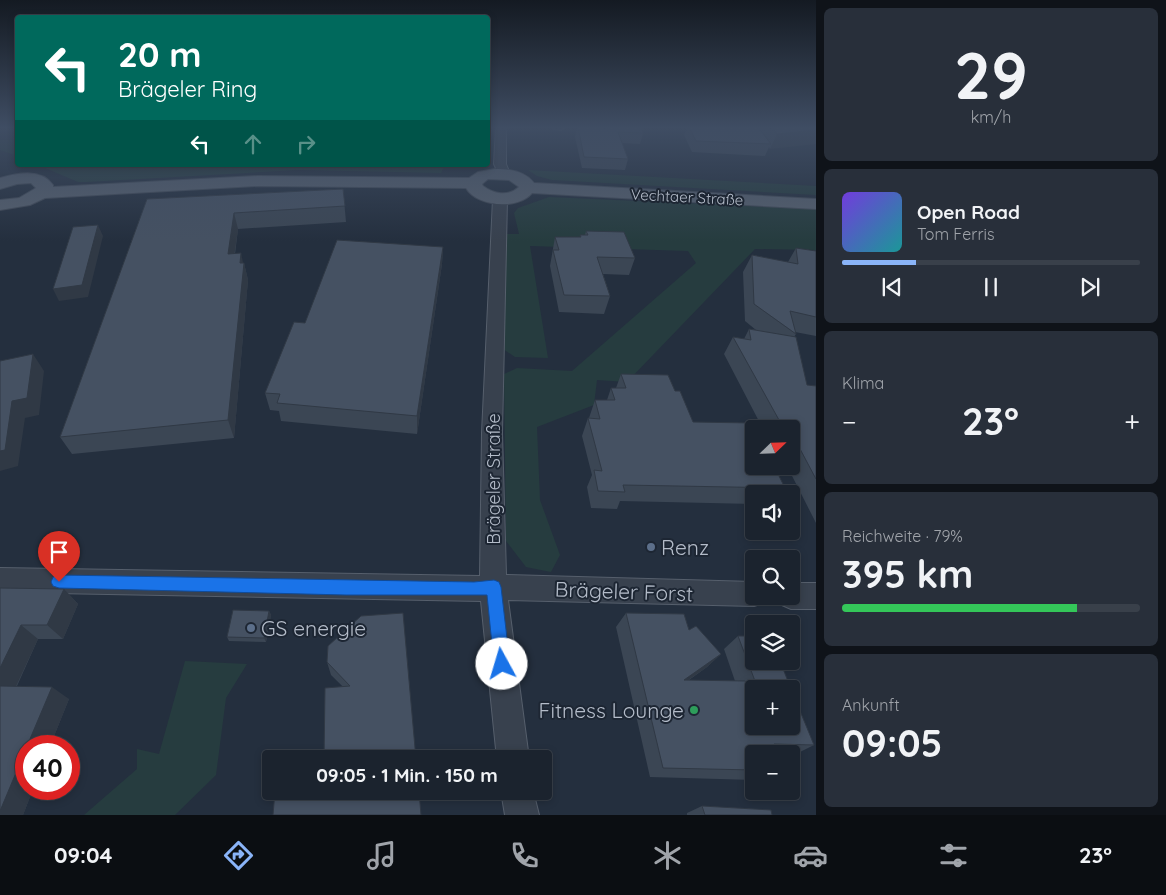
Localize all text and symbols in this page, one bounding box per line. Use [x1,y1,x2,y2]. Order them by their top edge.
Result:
text: 20 m [118,32,201,76]
text: 29 [954,34,1028,115]
icon: left [35,35,100,100]
text: Brägeler Ring [118,75,257,103]
text: km/h [971,107,1011,127]
icon: left [186,130,214,158]
icon: ahead [239,130,267,158]
icon: right [292,130,320,158]
street label: Vechtaer Straße [630,185,744,209]
text: Open Road [917,200,1020,224]
text: Tom Ferris [917,224,994,244]
icon: previous [878,273,906,301]
icon: pause [977,273,1005,301]
icon: next [1076,273,1104,301]
text: Klima [842,373,884,393]
text: 23° [962,397,1019,445]
text: − [842,404,857,439]
text: + [1124,404,1140,439]
street label: Brägeler Straße [482,413,505,545]
north arrow [745,420,800,475]
map controls [745,420,800,800]
button: sound [745,485,800,540]
text: Reichweite · 79% [842,526,963,546]
pin [38,531,80,582]
place label: Renz [661,534,709,560]
icon: arrive [45,538,73,566]
marker: Renz [645,541,657,553]
button: search [745,550,800,605]
text: 395 km [842,550,973,598]
street label: Brägeler Forst [554,576,694,606]
place label: GS energie [261,615,366,641]
button: layers [745,615,800,670]
marker: GS energie [245,622,257,634]
position arrow [475,637,527,689]
button: + [745,680,800,735]
text: Ankunft [842,695,900,715]
place label: Fitness Lounge [539,697,684,723]
marker: Fitness Lounge [688,704,700,716]
text: 09:05 [842,719,943,767]
speed limit sign: 40 [15,735,80,800]
button: − [745,745,800,800]
text: 09:05 · 1 Min. · 150 m [316,763,498,787]
icon: directions [221,838,256,873]
icon: music [364,838,399,873]
icon: phone [507,838,542,873]
icon: climate [650,838,685,873]
icon: car [793,838,828,873]
icon: filters [936,838,971,873]
text: 09:04 [54,841,113,869]
text: 23° [1079,841,1112,869]

